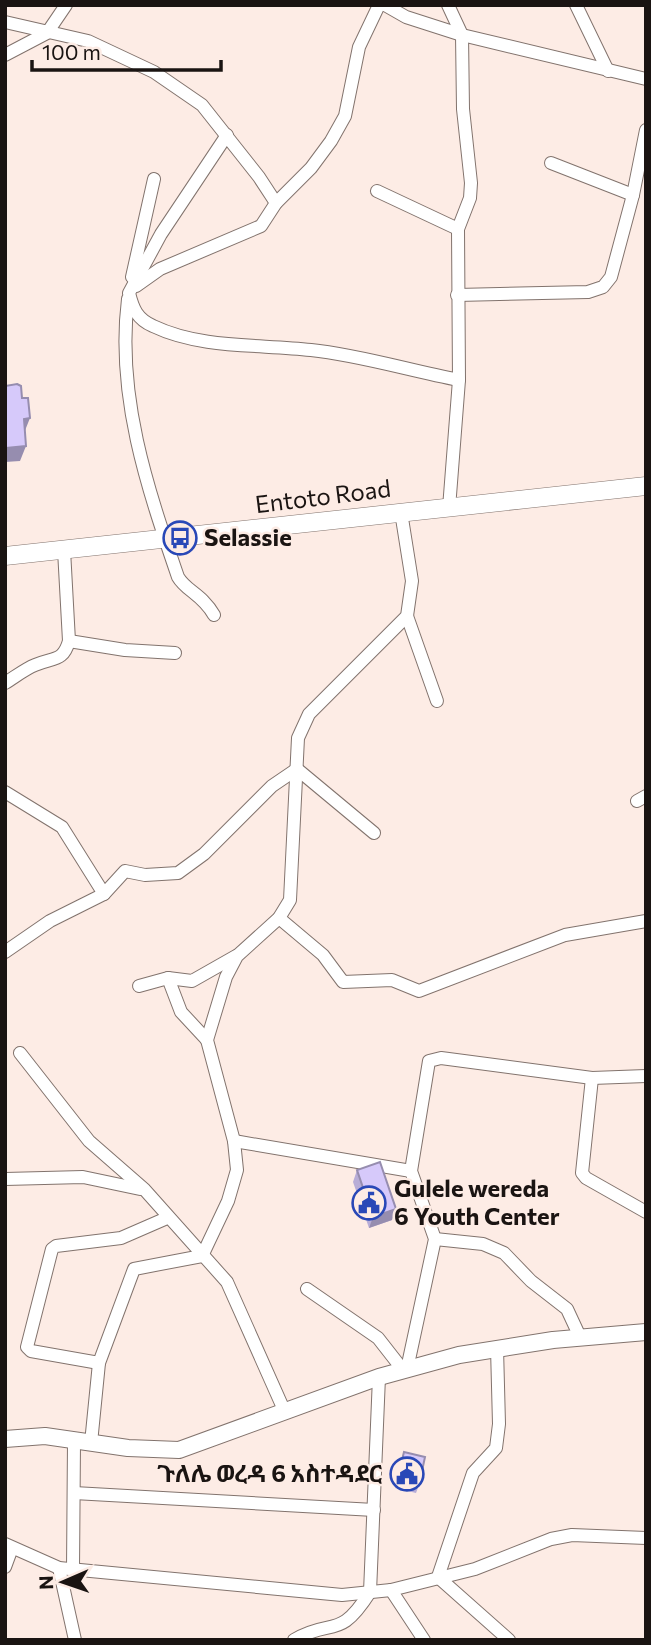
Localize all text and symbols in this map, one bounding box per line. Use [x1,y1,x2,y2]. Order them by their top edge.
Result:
scale bar [32,28,220,72]
text: 100 m [42,39,101,64]
street label: Entoto Road [253,473,392,518]
bus stop icon: Selassie [161,519,199,557]
place label: Selassie [204,522,292,551]
place label: Gulele wereda 6 Youth Center [394,1173,560,1230]
public building icon: Gulele wereda 6 Youth Center [350,1184,388,1222]
public building icon: ጉለሌ ወረዳ 6 አስተዳደር [388,1455,426,1493]
place label: ጉለሌ ወረዳ 6 አስተዳደር [157,1458,383,1487]
north arrow [28,1547,98,1617]
text: N [34,1575,57,1590]

